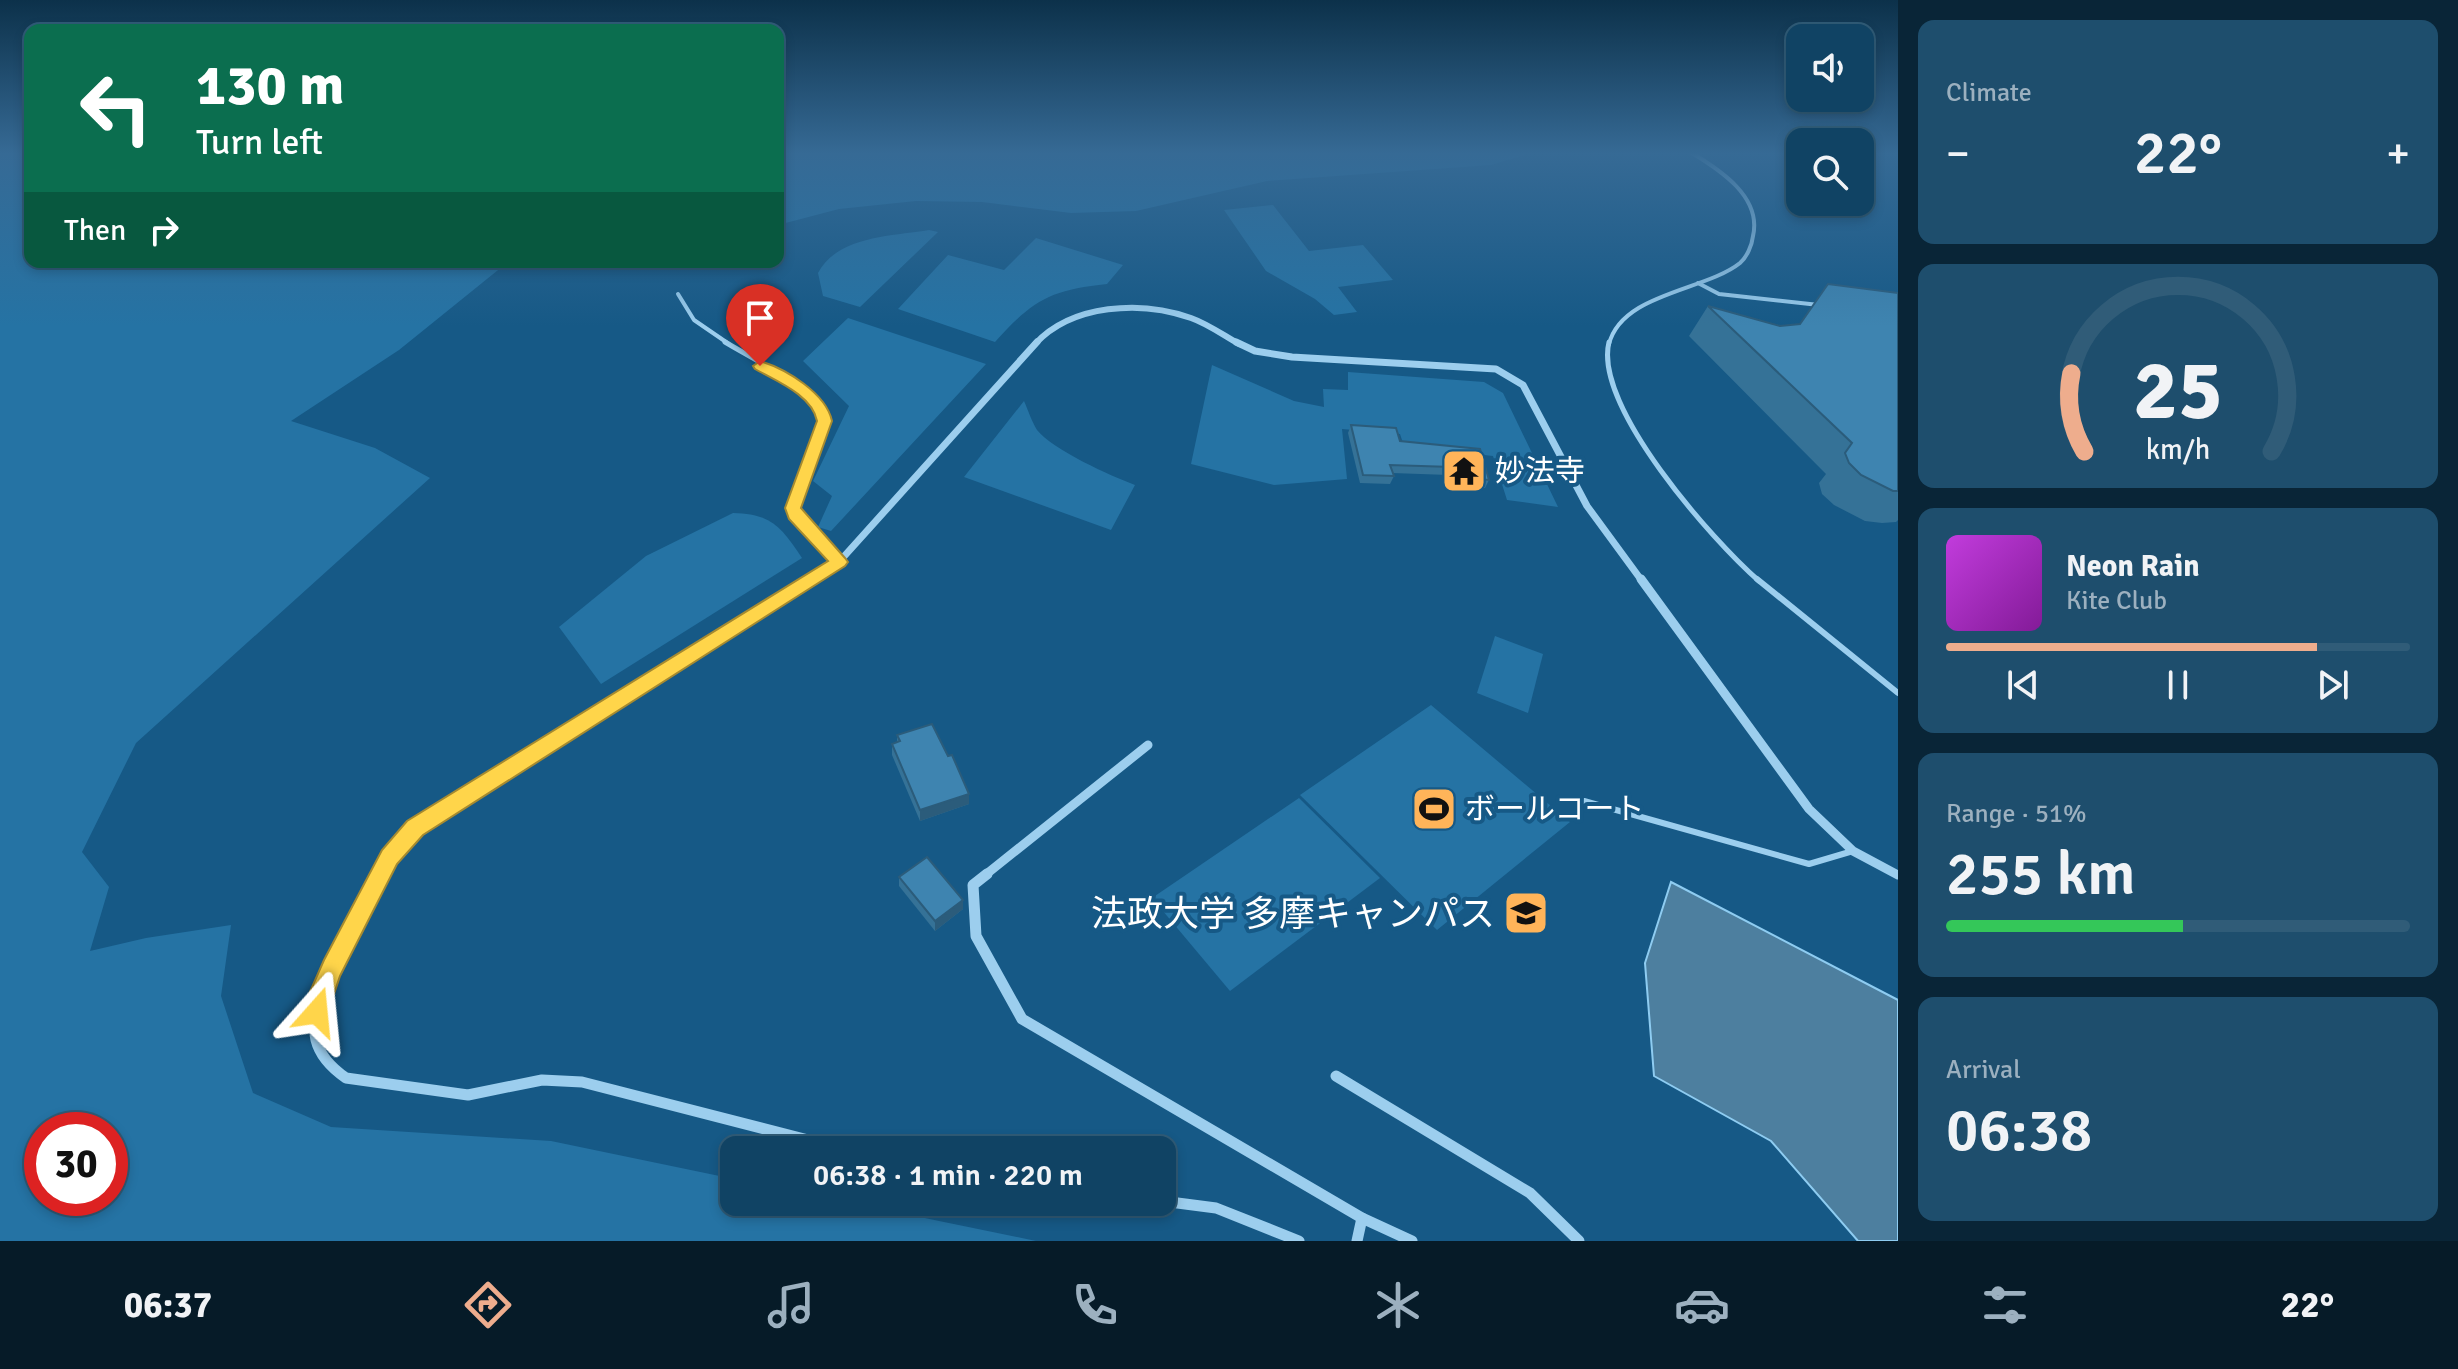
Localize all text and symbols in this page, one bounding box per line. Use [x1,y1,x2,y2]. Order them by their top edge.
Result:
map controls [1786,24,1874,216]
button: sound [1786,24,1874,112]
text: 130 m [196,51,344,120]
icon: left [64,56,168,160]
text: Climate [1946,77,2032,109]
text: 22° [2134,117,2222,191]
text: Turn left [196,120,323,165]
text: − [1946,127,1970,181]
text: + [2386,127,2410,181]
button: search [1786,128,1874,216]
icon: right [142,208,186,252]
text: Then [64,212,126,249]
pin [726,284,794,366]
icon: arrive [738,296,782,340]
text: 25 [2133,340,2223,442]
text: km/h [2146,432,2210,467]
temple icon: 妙法寺 [1440,447,1488,495]
place label: 妙法寺 [1495,453,1585,490]
text: Neon Rain [2066,548,2200,585]
text: Kite Club [2066,585,2167,617]
icon: previous [2001,663,2045,707]
icon: pause [2156,663,2200,707]
icon: next [2311,663,2355,707]
sports icon: ボールコート [1410,785,1458,833]
place label: ボールコート [1465,791,1644,828]
text: Range · 51% [1946,798,2087,830]
text: 255 km [1946,838,2135,912]
school or university icon: 法政大学 多摩キャンパス [1502,889,1550,937]
place label: 法政大学 多摩キャンパス [1091,892,1495,937]
position arrow [275,970,359,1054]
text: Arrival [1946,1054,2021,1086]
text: 06:38 [1946,1094,2093,1168]
speed limit sign: 30 [24,1112,128,1216]
text: 06:38 · 1 min · 220 m [813,1157,1083,1194]
icon: directions [460,1277,516,1333]
icon: music [763,1277,819,1333]
icon: phone [1067,1277,1123,1333]
icon: climate [1370,1277,1426,1333]
icon: car [1674,1277,1730,1333]
icon: filters [1977,1277,2033,1333]
text: 06:37 [124,1283,212,1328]
text: 22° [2281,1283,2334,1328]

